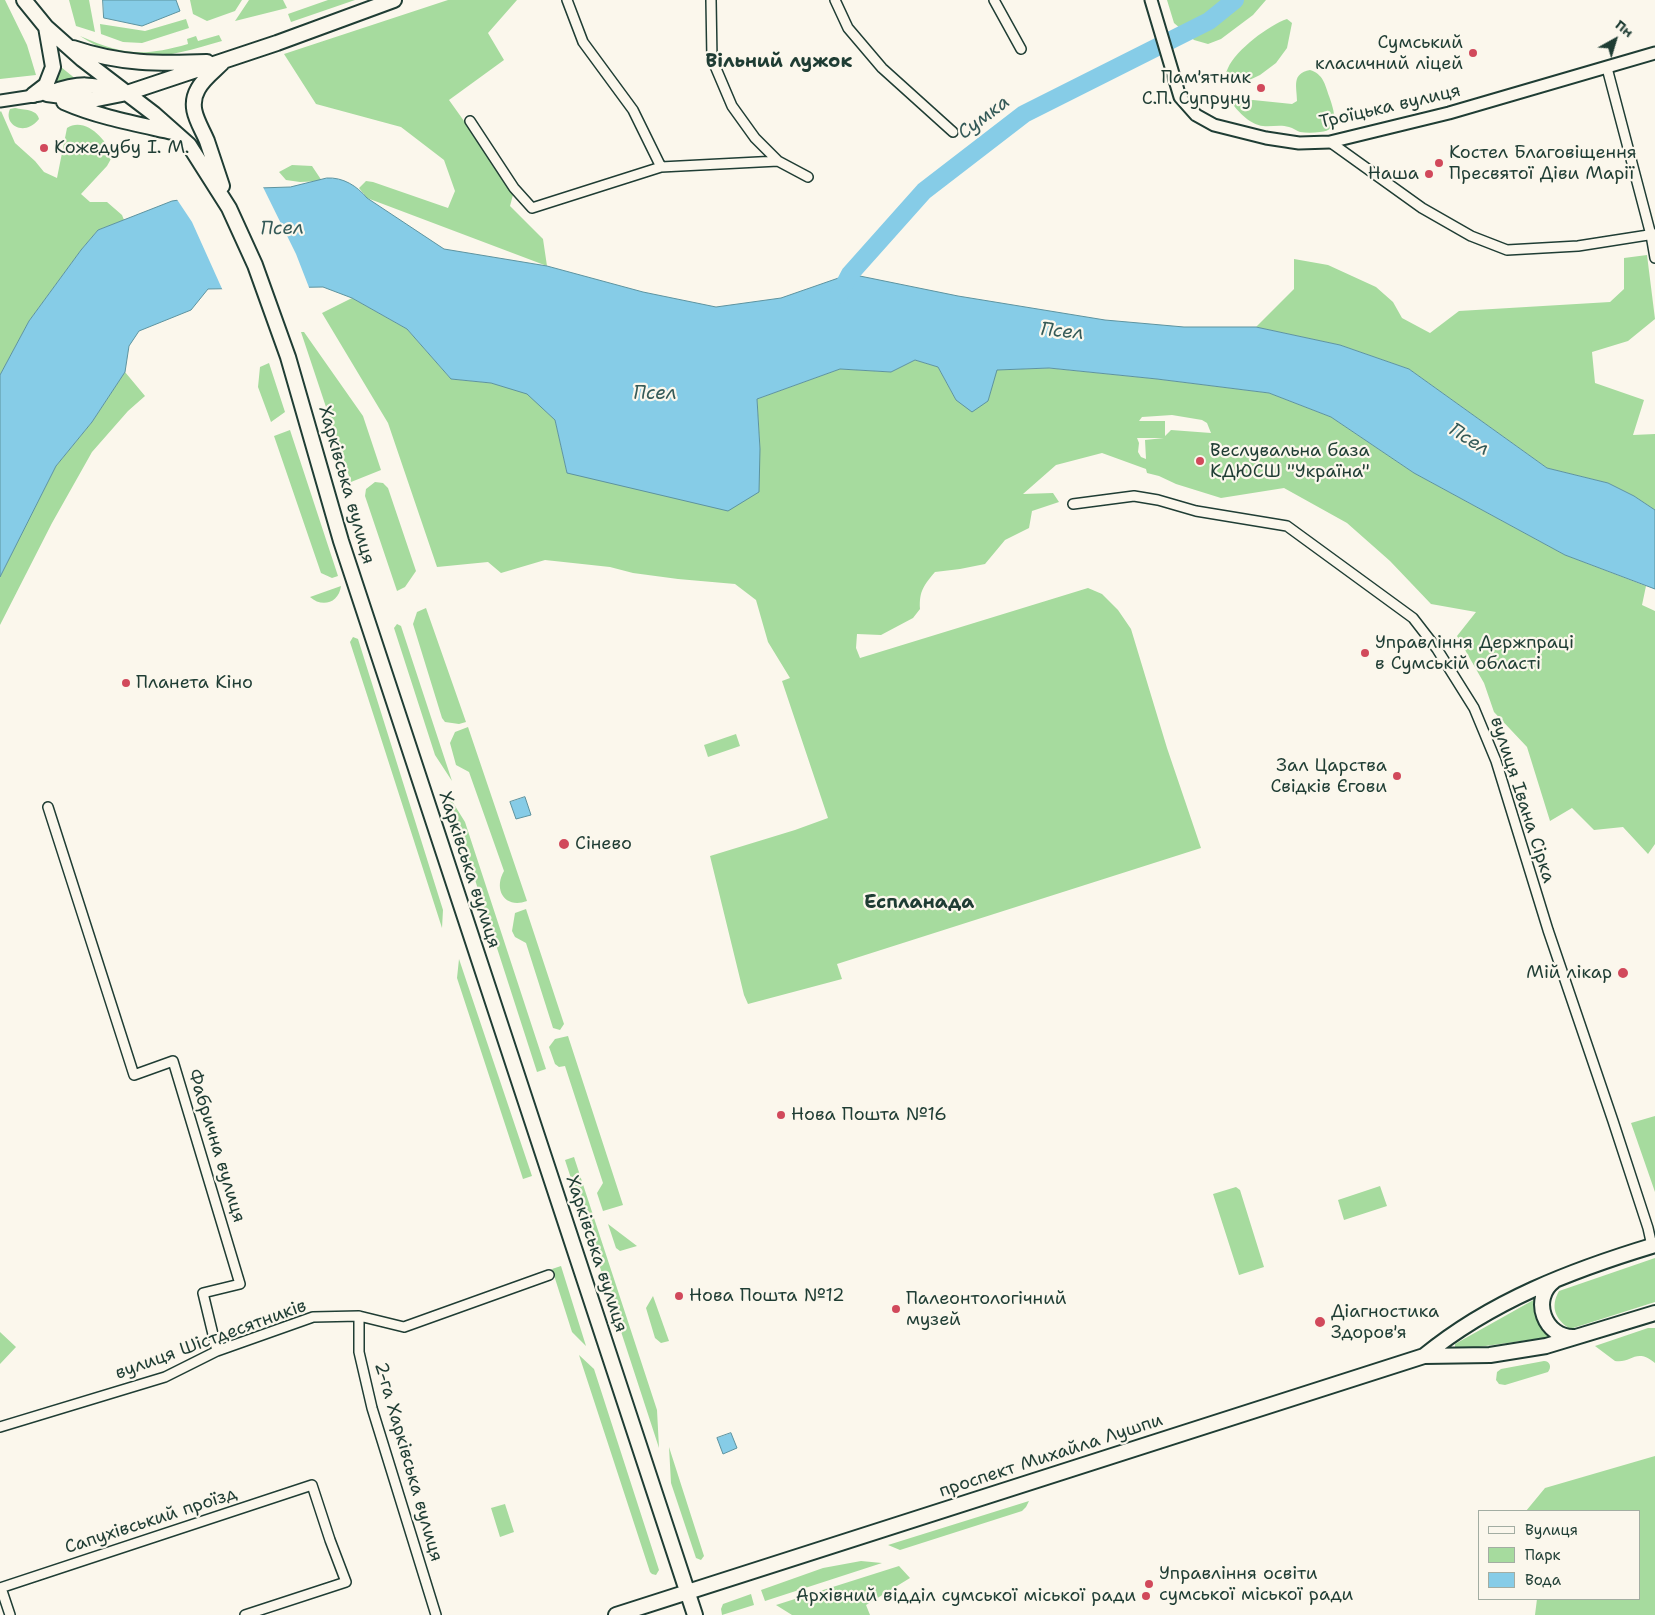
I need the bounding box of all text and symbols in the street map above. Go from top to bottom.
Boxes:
north arrow [1590,15,1640,65]
text: Пн [1612,16,1637,41]
place label: Сумський класичний ліцей [1315,32,1463,74]
marker: Сумський класичний ліцей [1467,47,1479,59]
district label: Вільний лужок [706,51,852,73]
place label: Пам'ятник С.П. Супруну [1142,67,1251,110]
street label: Троїцька вулиця [1317,80,1463,134]
marker: Пам'ятник С.П. Супруну [1255,82,1267,94]
water label: Сумка [954,91,1014,145]
place label: Кожедубу І. М. [54,137,189,159]
marker: Кожедубу І. М. [38,142,50,154]
place label: Костел Благовіщення Пресвятої Діви Марії [1449,142,1637,184]
marker: Костел Благовіщення Пресвятої Діви Марії [1433,157,1445,169]
place label: Наша [1368,163,1419,185]
marker: Наша [1423,168,1435,180]
water label: Псел [260,217,304,241]
water label: Псел [1039,318,1085,346]
water label: Псел [633,383,677,405]
street label: Харківська вулиця [313,403,379,567]
water label: Псел [1445,419,1493,461]
place label: Веслувальна база КДЮСШ "Україна" [1210,440,1370,482]
marker: Веслувальна база КДЮСШ "Україна" [1194,455,1206,467]
place label: Управління Держпраці в Сумській області [1375,632,1574,674]
marker: Управління Держпраці в Сумській області [1359,647,1371,659]
place label: Планета Кіно [136,672,253,694]
marker: Планета Кіно [120,677,132,689]
street label: вулиця Івана Сірка [1485,714,1559,886]
place label: Зал Царства Свідків Єгови [1271,755,1387,798]
marker: Зал Царства Свідків Єгови [1391,770,1403,782]
street label: Харківська вулиця [433,789,505,951]
place label: Сінево [575,833,632,855]
marker: Сінево [557,837,571,851]
district label: Еспланада [864,892,974,914]
place label: Мій лікар [1526,962,1612,984]
marker: Мій лікар [1616,966,1630,980]
street label: Фабрична вулиця [182,1067,250,1225]
place label: Нова Пошта №16 [791,1104,947,1126]
marker: Нова Пошта №16 [775,1109,787,1121]
street label: Харківська вулиця [560,1173,632,1335]
place label: Нова Пошта №12 [689,1285,845,1307]
place label: Палеонтологічний музей [906,1288,1067,1330]
marker: Нова Пошта №12 [673,1290,685,1302]
street label: вулиця Шістдесятників [112,1295,310,1385]
place label: Діагностика Здоров'я [1331,1301,1439,1344]
marker: Палеонтологічний музей [890,1303,902,1315]
marker: Діагностика Здоров'я [1313,1315,1327,1329]
street label: 2-га Харківська вулиця [369,1360,447,1564]
street label: проспект Михайла Лушпи [936,1410,1166,1502]
street label: Сапухівський проїзд [62,1483,240,1559]
legend [1478,1510,1640,1600]
text: Вулиця [1525,1520,1578,1540]
text: Парк [1525,1545,1561,1565]
place label: Управління освіти сумської міської ради [1159,1563,1353,1606]
text: Вода [1525,1570,1561,1590]
marker: Управління освіти сумської міської ради [1143,1578,1155,1590]
place label: Архівний відділ сумської міської ради [796,1585,1136,1607]
marker: Архівний відділ сумської міської ради [1140,1590,1152,1602]

